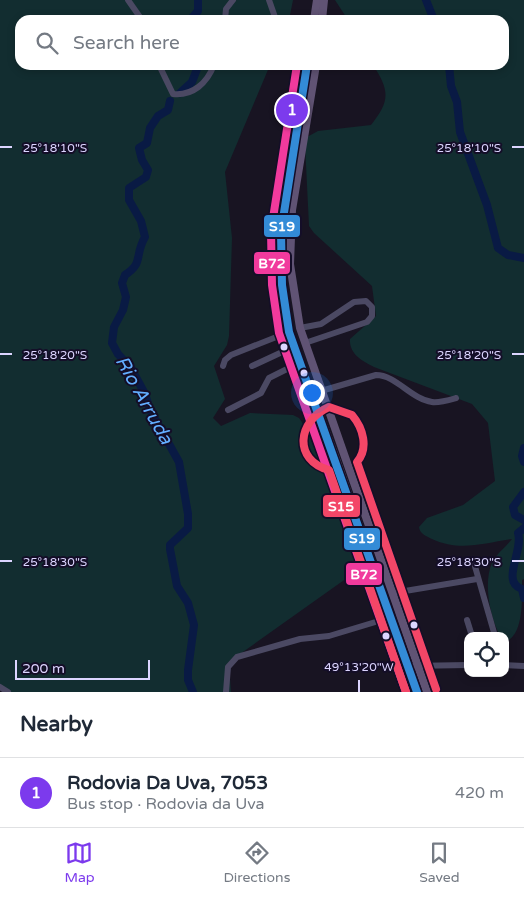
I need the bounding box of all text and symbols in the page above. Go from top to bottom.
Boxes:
search box [15,15,509,70]
icon: search [33,29,61,57]
text: Search here [73,32,180,54]
pin: 1 [276,91,308,129]
text: 25°18'10"S [23,141,87,155]
text: 25°18'10"S [437,141,501,155]
line badge: S19 [263,214,301,238]
text: S19 [269,218,295,235]
line badge: B72 [253,251,291,275]
text: B72 [258,255,286,272]
unlabelled marker [279,342,289,352]
text: 25°18'20"S [23,348,87,362]
text: 25°18'20"S [437,348,501,362]
water label: Rio Arruda [111,352,178,449]
unlabelled marker [299,368,309,378]
your location [299,380,325,406]
line badge: S15 [322,494,361,518]
text: S15 [328,498,354,515]
line badge: S19 [343,527,381,551]
text: S19 [349,530,375,547]
text: 25°18'30"S [23,555,87,569]
text: 25°18'30"S [437,555,501,569]
line badge: B72 [345,562,383,586]
text: B72 [350,566,378,583]
unlabelled marker [409,620,419,630]
unlabelled marker [381,631,391,641]
map controls [464,632,509,677]
button: locate [464,632,509,677]
scale bar [15,657,150,680]
text: 200 m [22,660,65,677]
text: 49°13'20"W [324,660,394,674]
text: Nearby [20,712,93,737]
text: Rodovia Da Uva, 7053 [67,772,268,794]
text: 1 [31,783,41,803]
text: 420 m [455,783,504,803]
text: Bus stop · Rodovia da Uva [67,794,265,814]
tab: Map [64,839,95,886]
tab: Directions [223,839,290,886]
tab: Saved [419,839,460,886]

